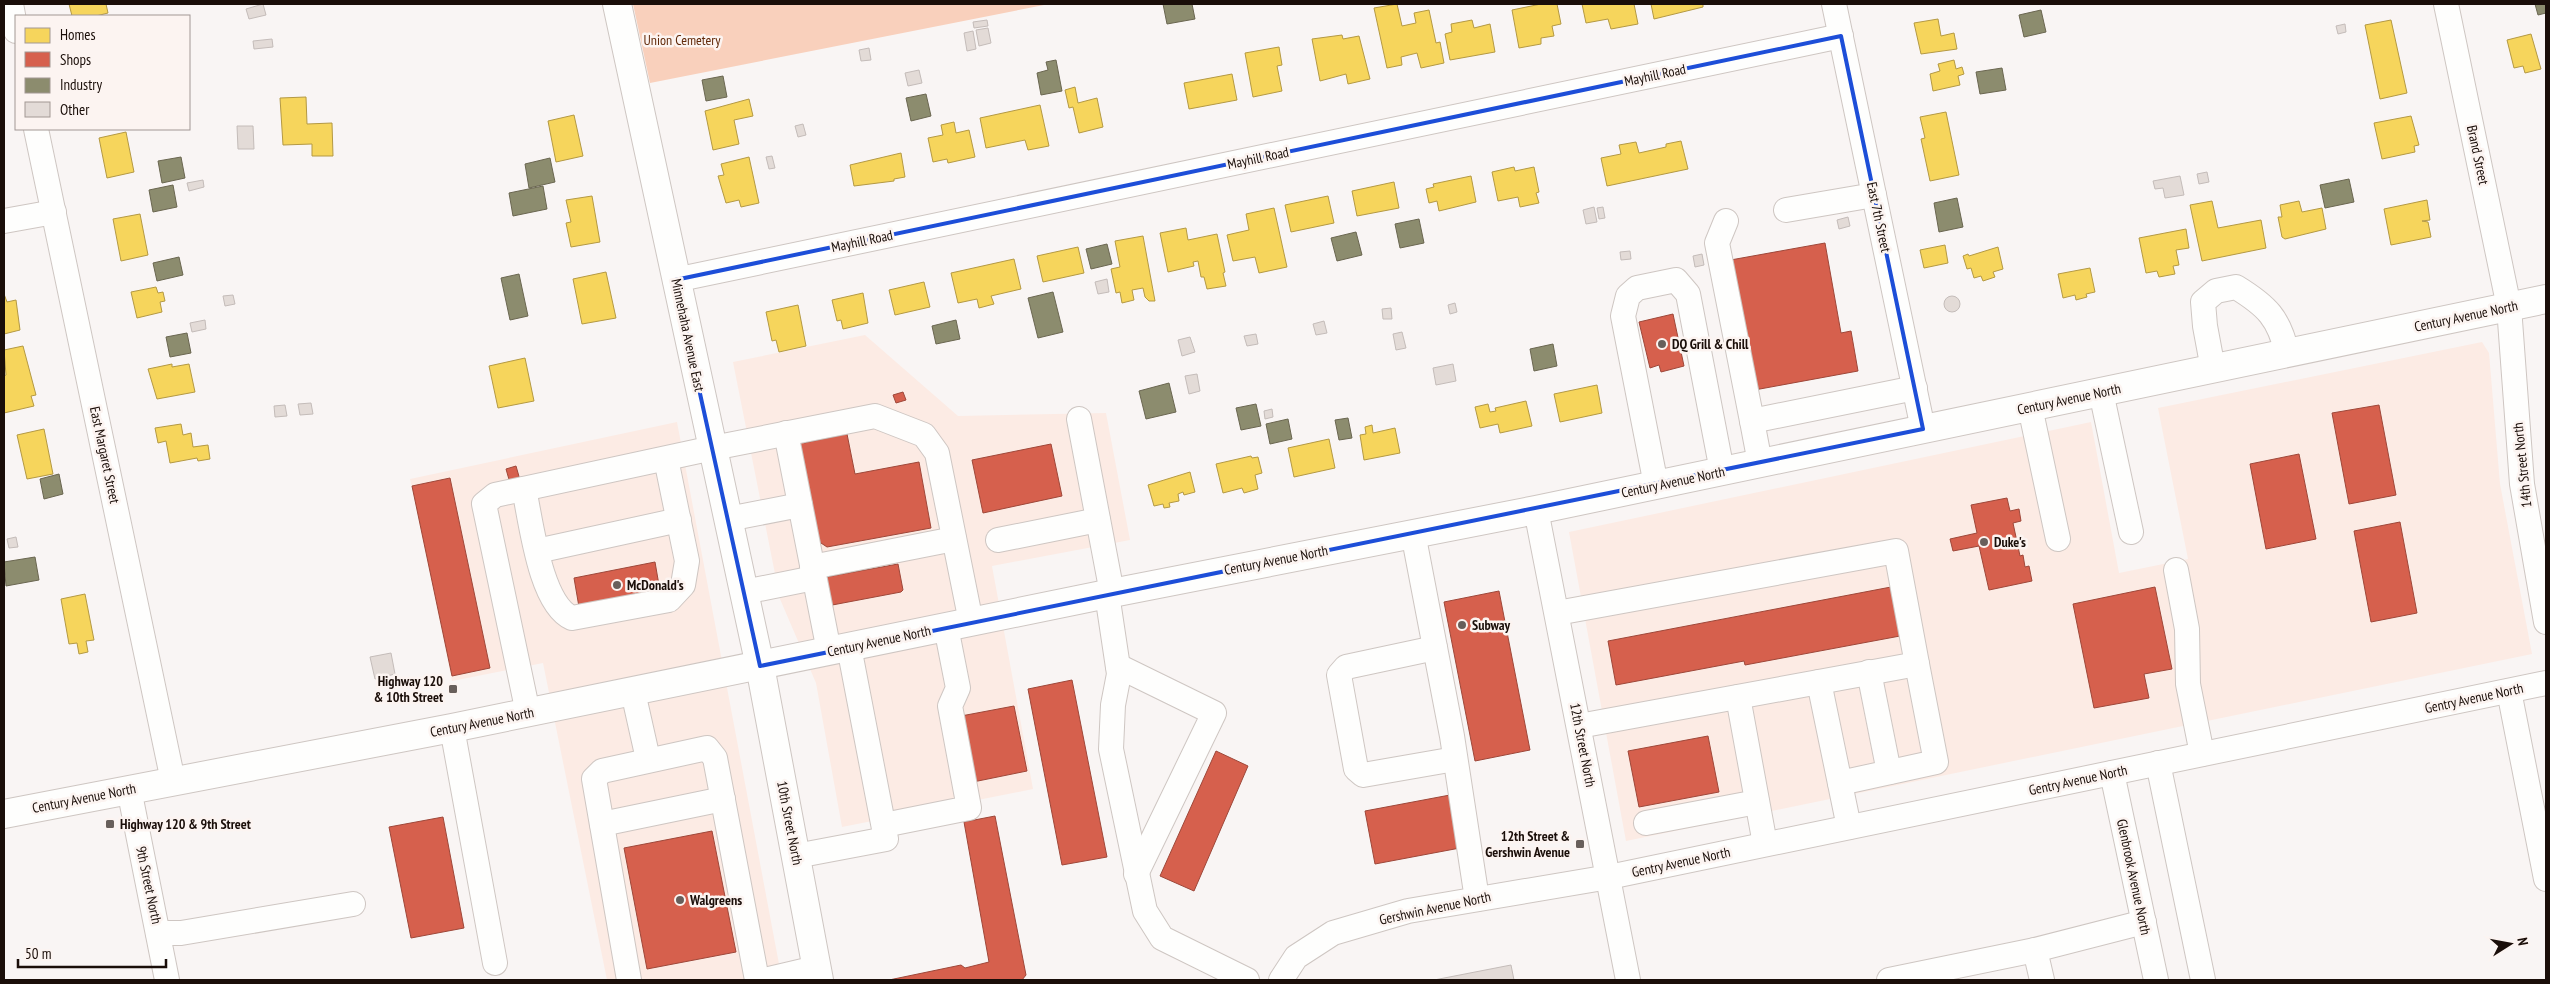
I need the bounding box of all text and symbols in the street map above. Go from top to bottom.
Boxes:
legend [15,15,190,130]
text: Homes [60,25,96,44]
park label: Union Cemetery [644,31,721,49]
text: Shops [60,50,91,69]
street label: Mayhill Road [1623,60,1687,90]
text: Industry [60,75,102,94]
text: Other [60,100,90,119]
street label: Brand Street [2463,124,2493,186]
street label: Mayhill Road [1226,143,1290,173]
street label: East 7th Street [1863,180,1895,254]
street label: Mayhill Road [830,226,894,256]
street label: Minnehaha Avenue East [667,277,709,393]
street label: Century Avenue North [2413,296,2519,336]
place label: DQ Grill & Chill [1672,335,1749,353]
marker: DQ Grill & Chill [1656,338,1668,350]
street label: Century Avenue North [2016,379,2122,419]
street label: East Margaret Street [86,405,124,505]
street label: 14th Street North [2509,422,2535,508]
street label: Century Avenue North [1620,462,1726,502]
place label: Duke's [1994,533,2026,551]
marker: Duke's [1978,536,1990,548]
street label: Century Avenue North [1223,541,1329,579]
place label: McDonald's [627,576,684,594]
marker: McDonald's [611,579,623,591]
place label: Subway [1472,616,1511,634]
marker: Subway [1456,619,1468,631]
street label: Century Avenue North [826,621,932,661]
place label: Highway 120 & 10th Street [374,672,443,706]
street label: Gentry Avenue North [2423,679,2525,717]
marker: Highway 120 & 10th Street [447,683,459,695]
street label: 12th Street North [1566,701,1600,789]
street label: Century Avenue North [429,703,535,741]
street label: Gentry Avenue North [2027,761,2129,799]
street label: Century Avenue North [31,779,137,817]
street label: 10th Street North [773,779,807,867]
place label: Highway 120 & 9th Street [120,815,251,833]
street label: Glenbrook Avenue North [2113,817,2155,937]
marker: Highway 120 & 9th Street [104,818,116,830]
place label: 12th Street & Gershwin Avenue [1485,827,1570,861]
marker: 12th Street & Gershwin Avenue [1574,838,1586,850]
street label: Gentry Avenue North [1630,843,1732,881]
street label: 9th Street North [132,844,166,926]
street label: Gershwin Avenue North [1378,887,1492,929]
place label: Walgreens [689,891,742,909]
marker: Walgreens [674,894,686,906]
north arrow [2485,919,2535,969]
scale bar [18,936,165,968]
text: N [2513,936,2532,947]
text: 50 m [25,944,51,963]

